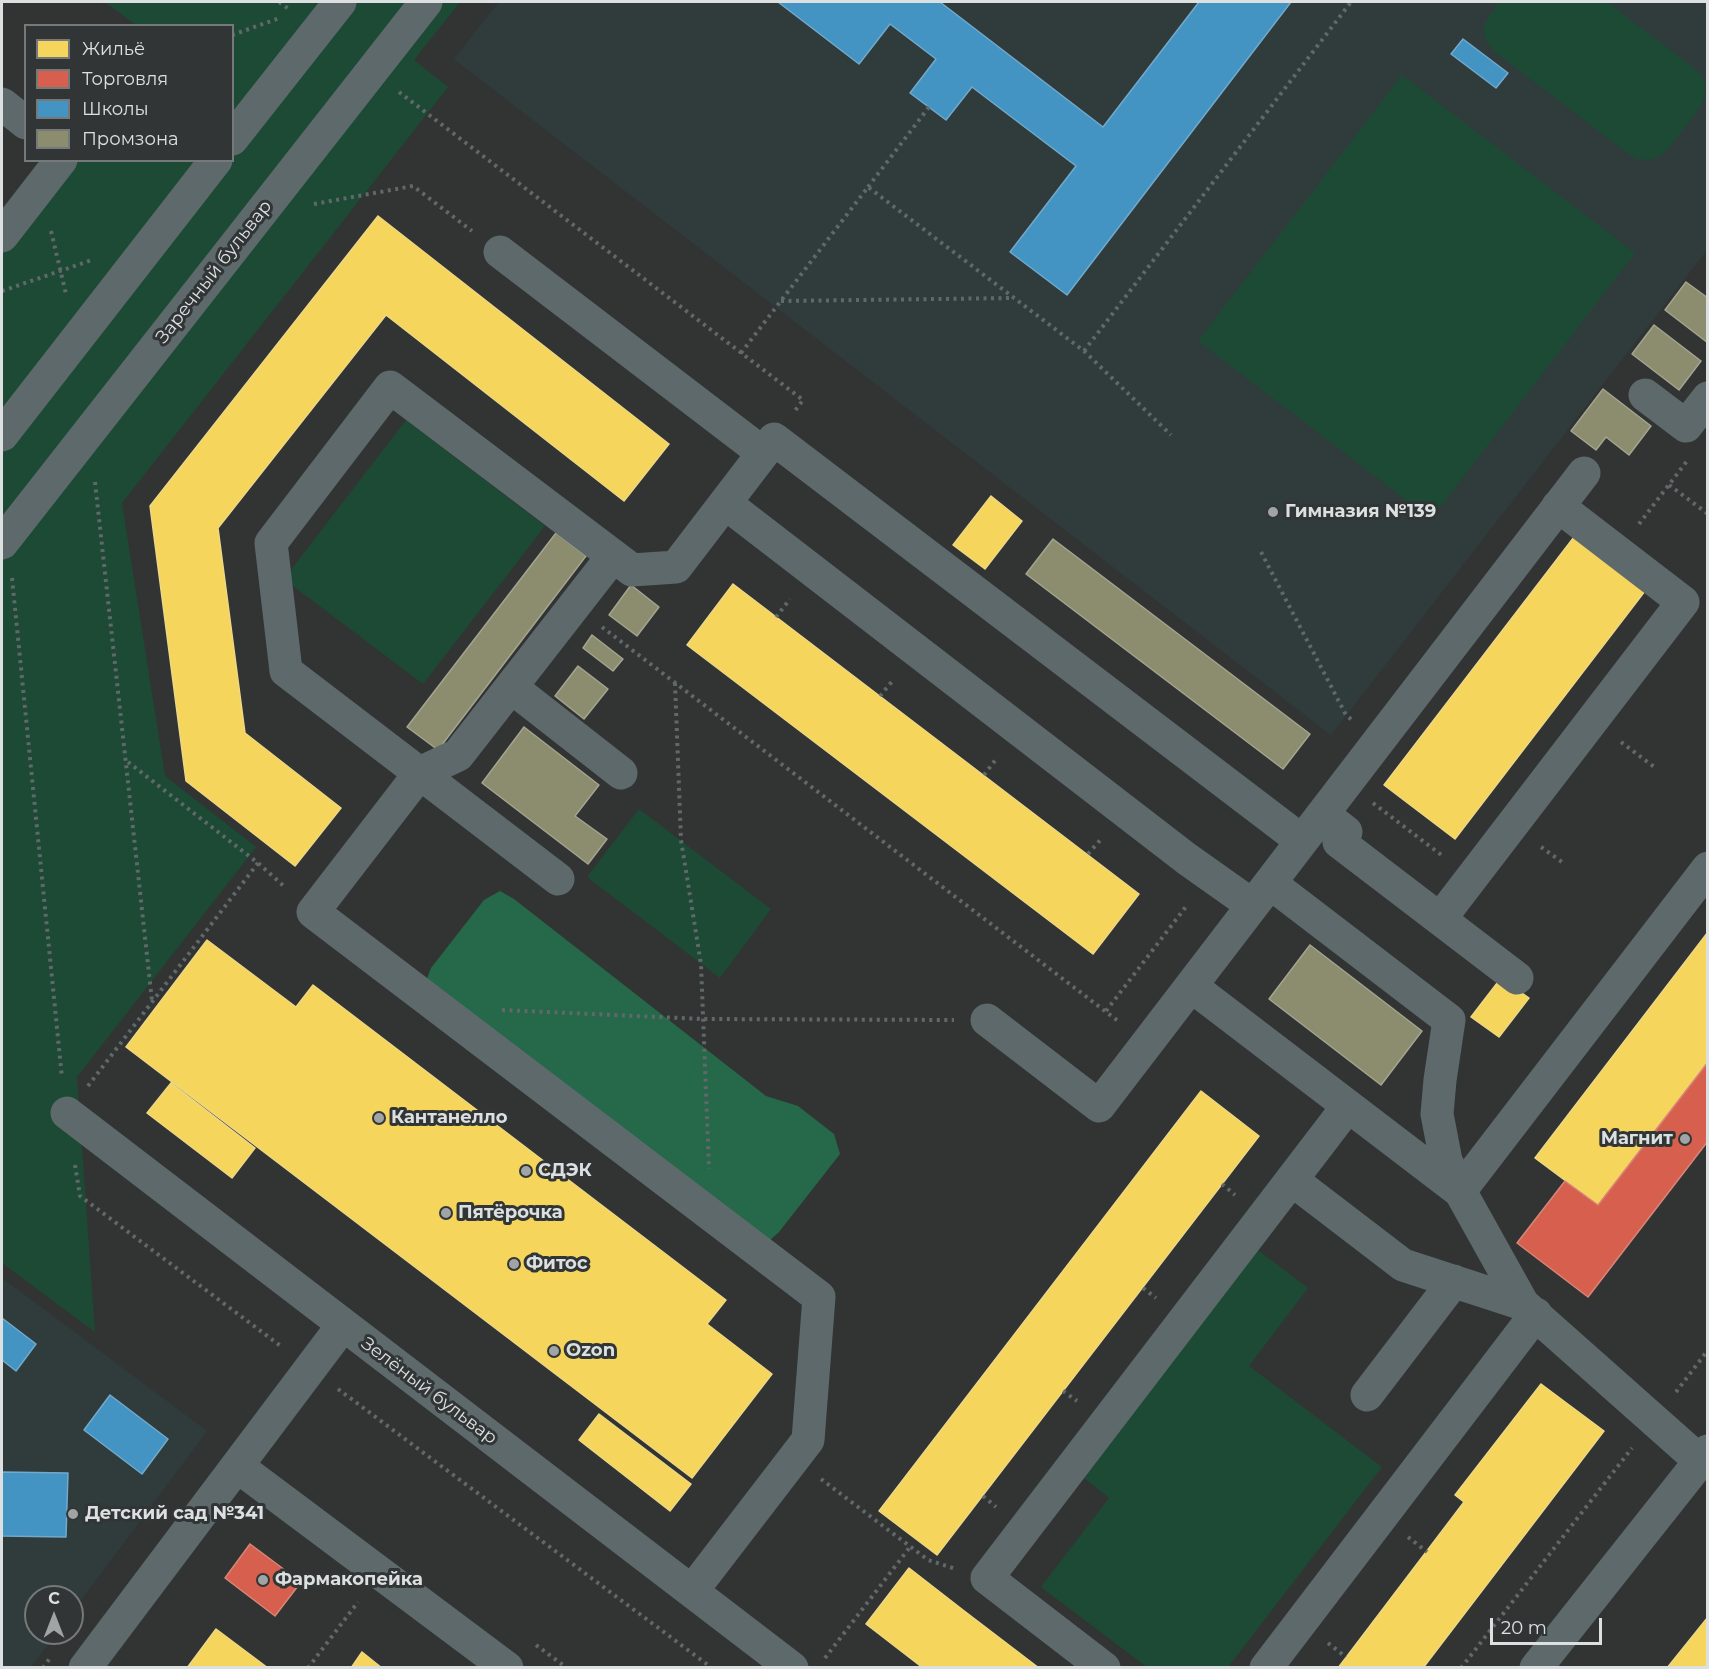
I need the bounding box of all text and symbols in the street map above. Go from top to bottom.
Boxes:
legend [24,24,234,162]
text: Жильё [82,38,145,60]
text: Торговля [82,68,168,90]
text: Школы [82,98,149,120]
text: Промзона [82,128,179,150]
street label: Заречный бульвар [151,196,277,348]
place label: Гимназия №139 [1285,501,1436,523]
marker: Гимназия №139 [1266,505,1280,519]
place label: Кантанелло [391,1107,507,1129]
marker: Кантанелло [372,1111,386,1125]
place label: Магнит [1601,1128,1673,1150]
marker: Магнит [1678,1132,1692,1146]
place label: СДЭК [538,1160,592,1182]
marker: СДЭК [519,1164,533,1178]
place label: Пятёрочка [458,1202,563,1224]
marker: Пятёрочка [439,1206,453,1220]
place label: Фитос [526,1253,588,1275]
marker: Фитос [507,1257,521,1271]
street label: Зелёный бульвар [357,1333,501,1449]
place label: Ozon [566,1340,615,1362]
marker: Ozon [547,1344,561,1358]
place label: Детский сад №341 [85,1503,264,1525]
marker: Детский сад №341 [66,1507,80,1521]
place label: Фармакопейка [275,1569,423,1591]
marker: Фармакопейка [256,1573,270,1587]
north arrow [24,1585,84,1645]
text: С [48,1589,60,1608]
scale bar [1493,1606,1606,1644]
text: 20 m [1501,1617,1547,1639]

